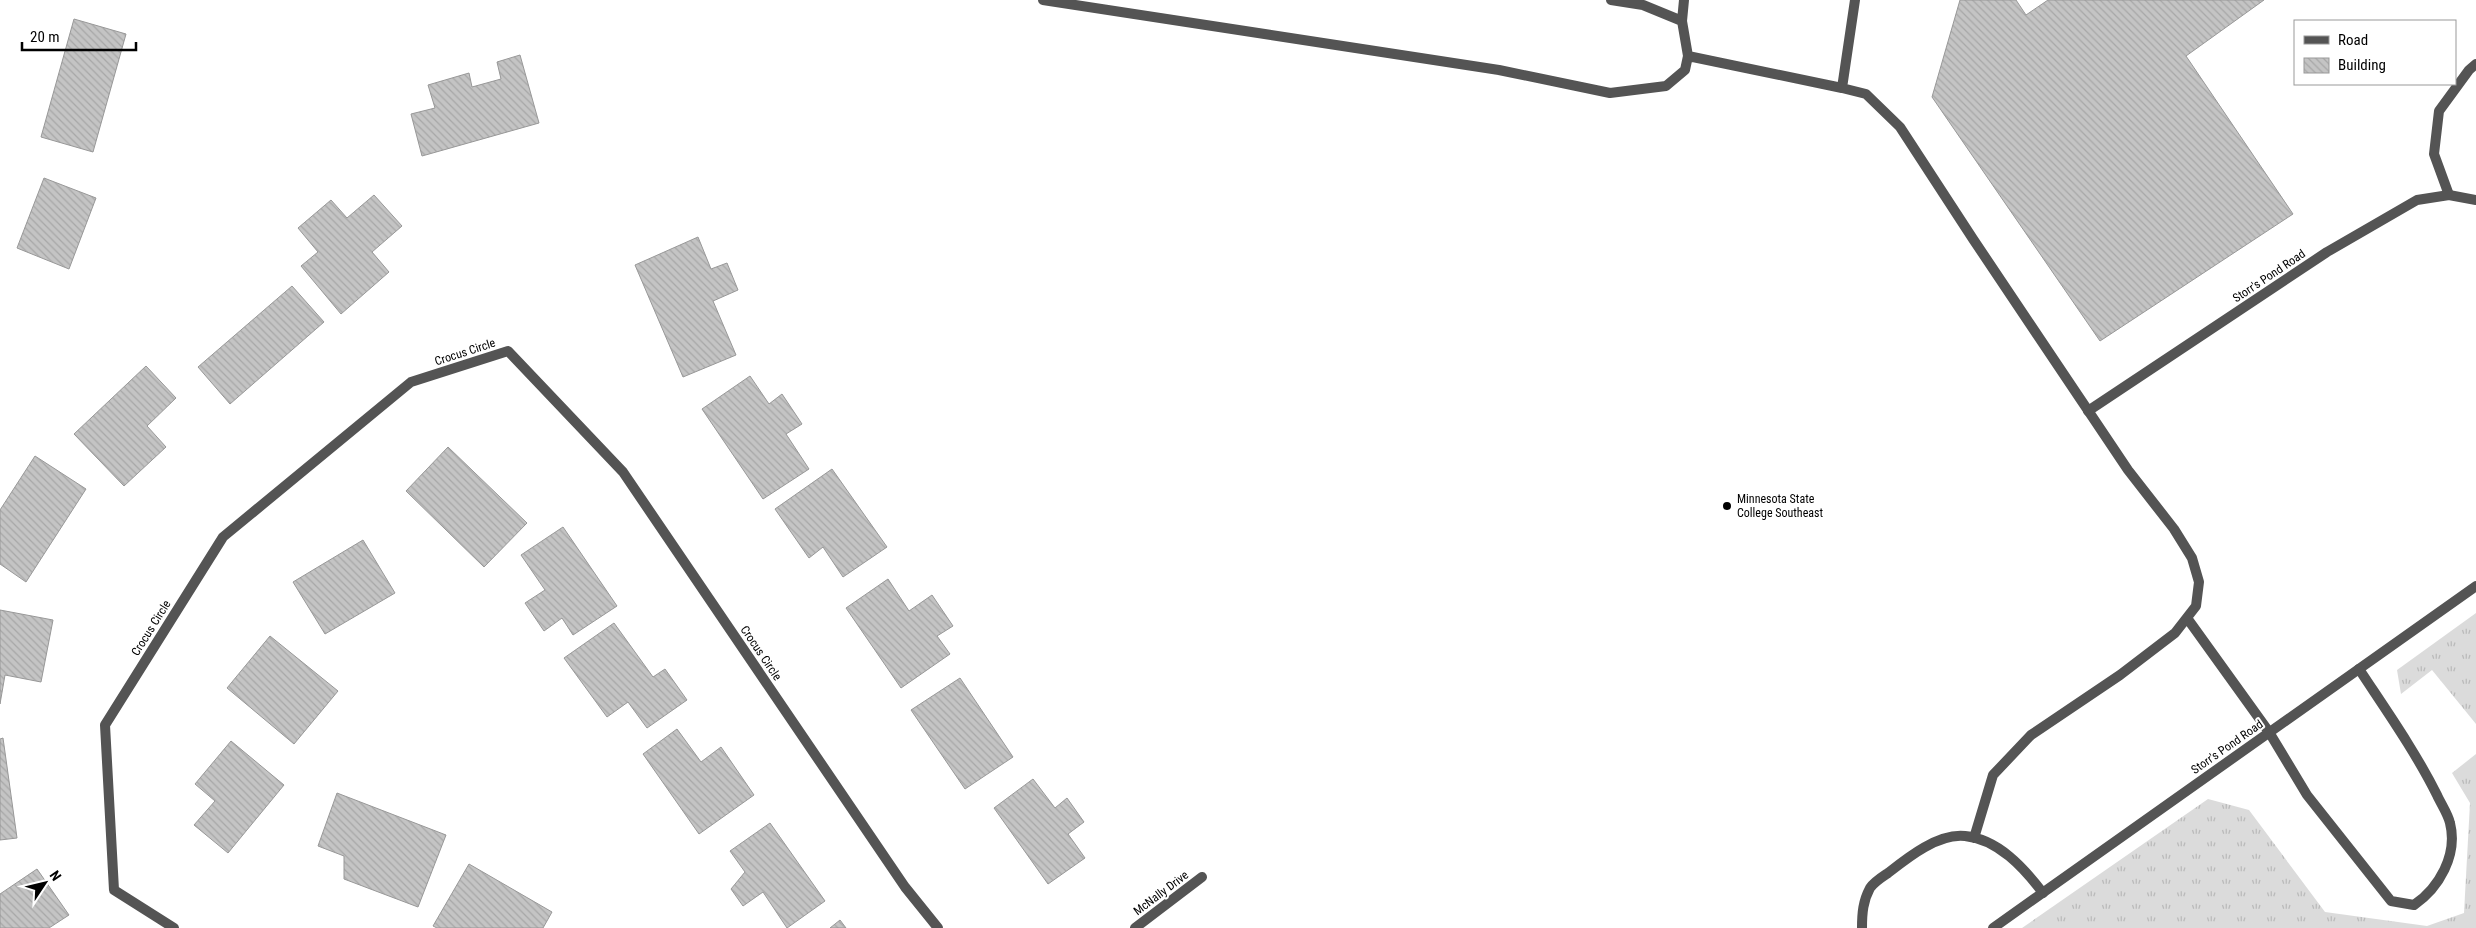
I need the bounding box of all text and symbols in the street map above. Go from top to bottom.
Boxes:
scale bar [22,20,136,52]
legend [2294,20,2456,85]
text: 20 m [30,28,60,46]
text: Road [2338,31,2368,49]
text: Building [2338,56,2386,74]
street label: Storr's Pond Road [2230,247,2308,305]
street label: Crocus Circle [433,336,497,368]
place label: Minnesota State College Southeast [1737,492,1823,520]
marker: Minnesota State College Southeast [1721,500,1733,512]
street label: Crocus Circle [128,597,174,658]
street label: Crocus Circle [738,623,785,683]
street label: Storr's Pond Road [2189,717,2266,777]
north arrow [20,858,70,908]
text: N [47,867,65,884]
street label: McNally Drive [1131,868,1191,918]

